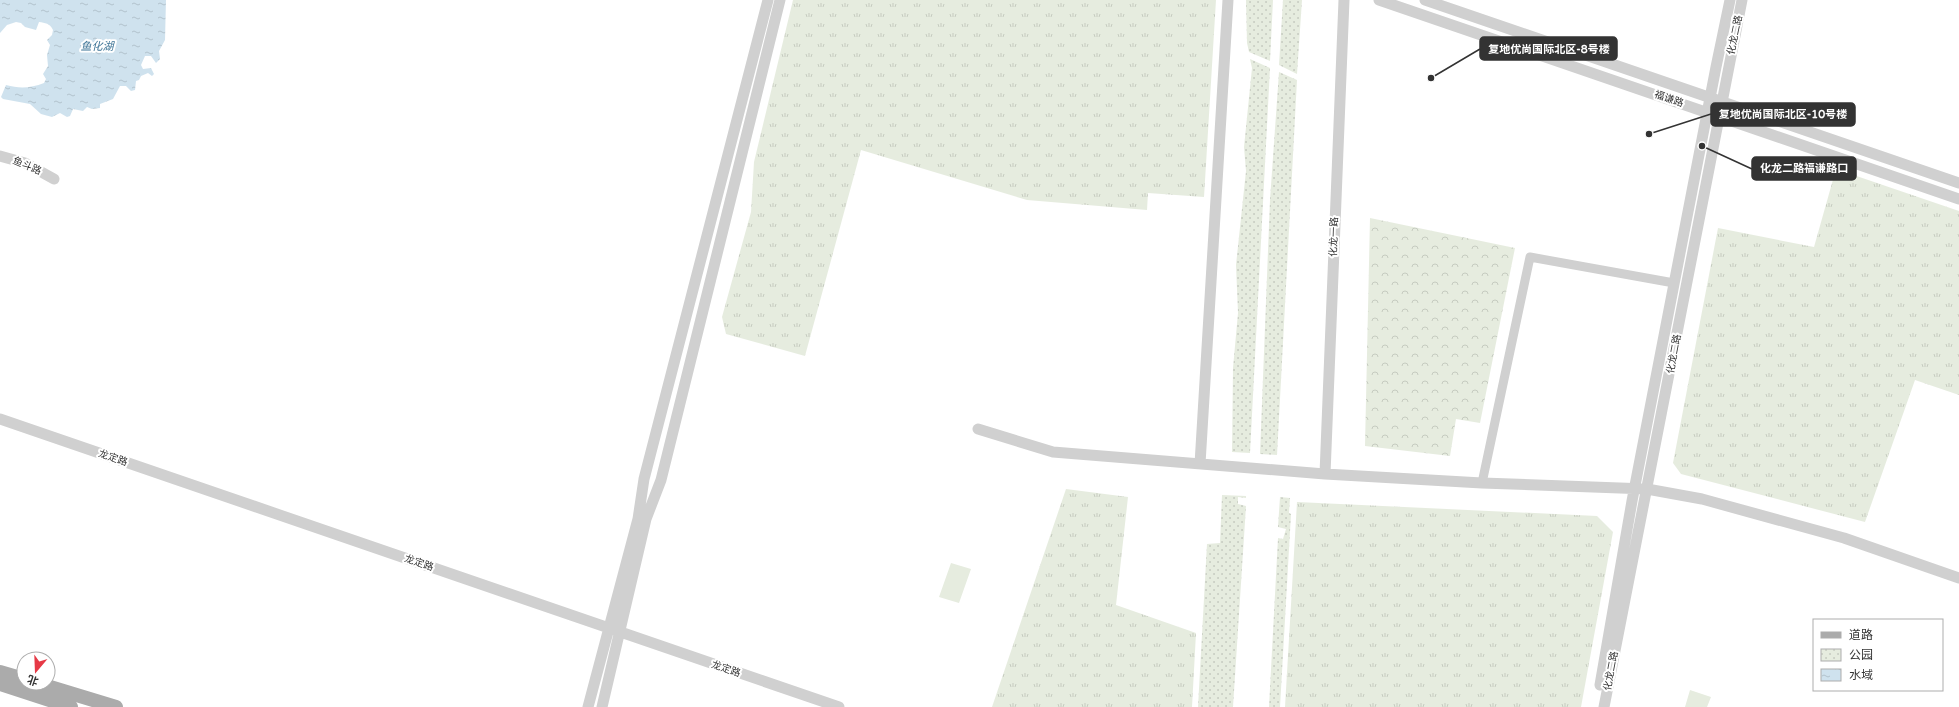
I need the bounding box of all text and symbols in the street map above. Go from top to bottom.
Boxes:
street label: 化龙二路 [1725,14,1745,56]
callout: 复地优尚国际北区-8号楼 [1480,37,1617,60]
water label: 鱼化湖 [81,40,115,53]
text: 复地优尚国际北区-8号楼 [1488,43,1610,56]
street label: 福谦路 [1653,88,1685,110]
callout: 复地优尚国际北区-10号楼 [1711,103,1855,126]
text: 复地优尚国际北区-10号楼 [1719,108,1847,121]
street label: 鱼斗路 [11,155,43,177]
callout: 化龙二路福谦路口 [1752,157,1856,180]
text: 化龙二路福谦路口 [1760,162,1848,175]
street label: 化龙一路 [1327,217,1341,257]
street label: 化龙二路 [1664,333,1684,375]
street label: 龙定路 [97,447,129,469]
street label: 龙定路 [403,552,435,574]
legend [1813,619,1943,691]
text: 道路 [1849,628,1873,642]
text: 公园 [1849,648,1873,662]
street label: 化龙二路 [1601,650,1621,692]
north arrow [16,651,56,691]
street label: 龙定路 [710,658,742,680]
text: 水域 [1849,668,1873,682]
text: 北 [26,672,40,688]

